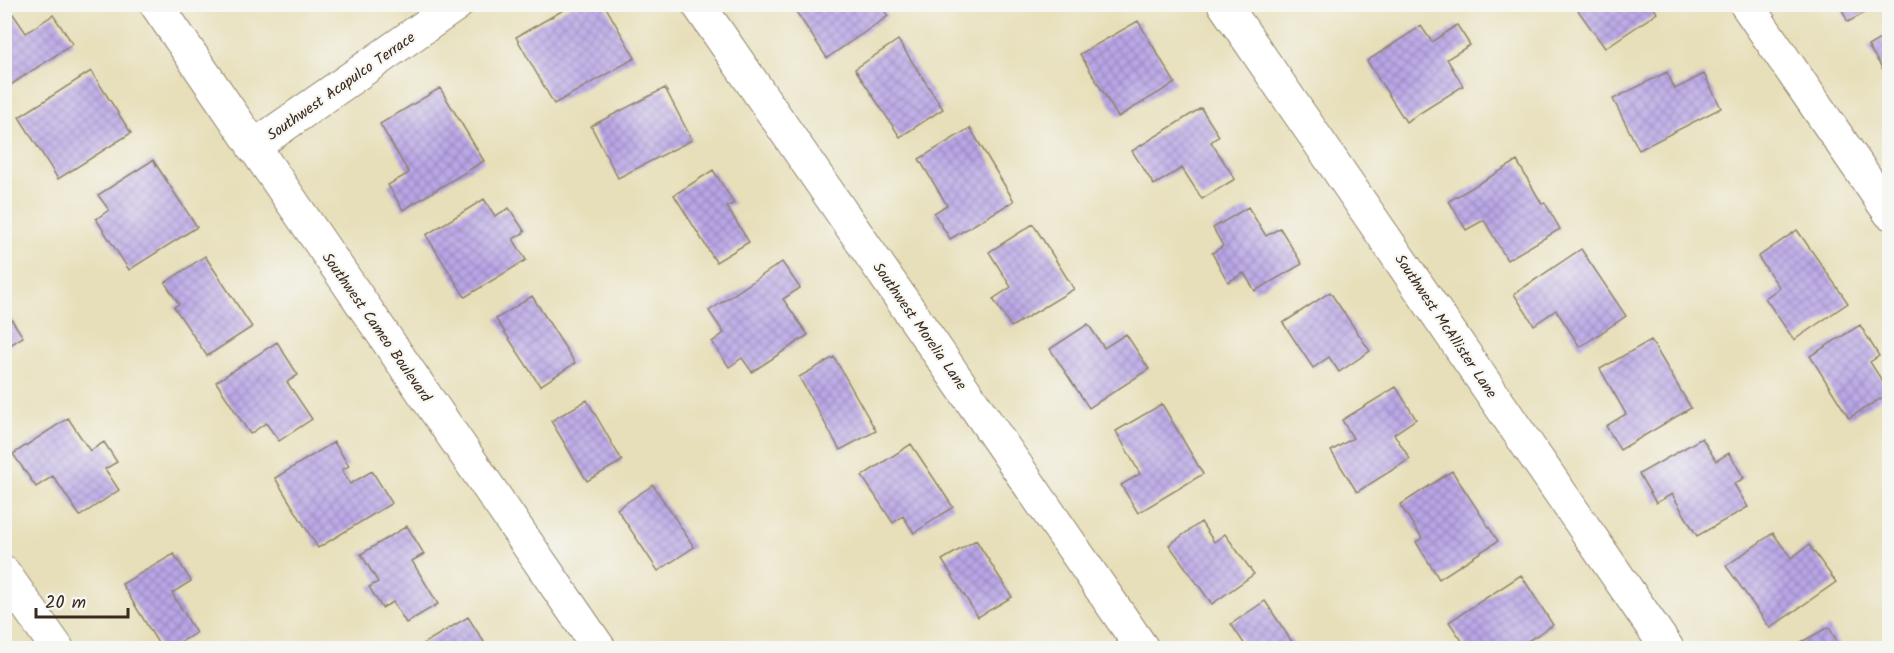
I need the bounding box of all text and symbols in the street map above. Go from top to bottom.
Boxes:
street label: Southwest Acapulco Terrace [262,26,421,147]
street label: Southwest Cameo Boulevard [315,248,437,408]
street label: Southwest McAllister Lane [1388,250,1503,404]
street label: Southwest Morelia Lane [866,258,973,396]
scale bar [36,581,128,619]
text: 20 m [45,589,86,618]

